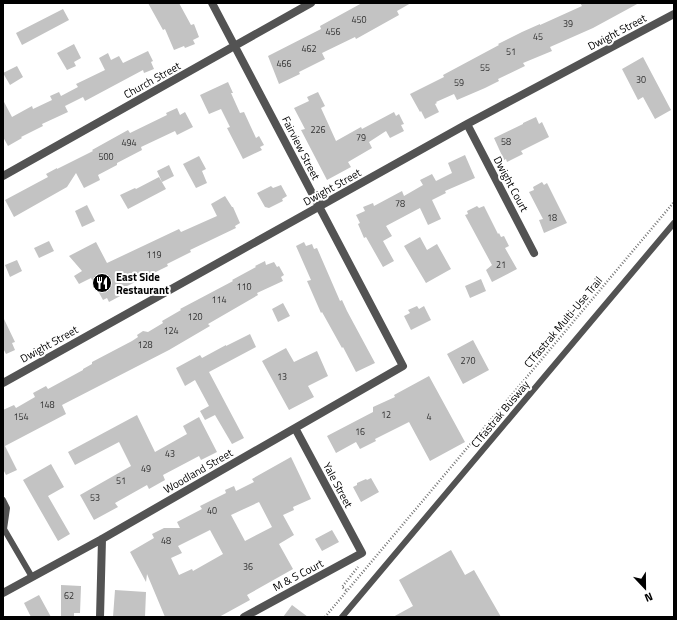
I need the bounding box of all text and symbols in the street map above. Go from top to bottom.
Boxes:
street label: Dwight Street [585,10,649,54]
house number: 450 [351,13,367,26]
house number: 39 [563,17,573,30]
house number: 456 [325,25,341,38]
house number: 45 [533,30,543,43]
house number: 462 [301,42,317,55]
house number: 51 [506,45,516,58]
house number: 466 [276,57,292,70]
street label: Church Street [121,58,184,102]
house number: 55 [480,61,490,74]
house number: 30 [636,73,646,86]
house number: 59 [454,76,464,89]
street label: Fairview Street [278,113,324,183]
house number: 226 [310,123,326,136]
house number: 79 [356,131,366,144]
house number: 58 [501,135,511,148]
house number: 494 [121,136,137,149]
house number: 500 [98,150,114,163]
street label: Dwight Court [490,153,532,215]
street label: Dwight Street [300,164,364,210]
house number: 78 [395,197,405,210]
house number: 18 [547,211,557,224]
house number: 119 [146,248,162,261]
house number: 21 [496,258,506,271]
place label: East Side Restaurant [116,269,169,298]
restaurant icon: East Side Restaurant [91,272,113,294]
street label: CTfastrak Multi-Use Trail [520,273,606,371]
house number: 110 [236,280,252,293]
house number: 114 [211,293,227,306]
house number: 120 [187,310,203,323]
street label: Dwight Street [17,321,81,367]
house number: 124 [163,324,179,337]
house number: 128 [137,338,153,351]
house number: 270 [460,354,476,367]
house number: 13 [277,370,287,383]
street label: CTfastrak Busway [467,376,533,451]
house number: 148 [39,398,55,411]
house number: 12 [381,408,391,421]
house number: 154 [13,410,29,423]
house number: 4 [426,410,432,423]
house number: 16 [355,425,365,438]
street label: Woodland Street [160,445,236,497]
house number: 43 [165,447,175,460]
street label: Yale Street [319,459,357,511]
house number: 49 [141,462,151,475]
house number: 51 [116,474,126,487]
house number: 53 [90,491,100,504]
house number: 40 [207,504,217,517]
house number: 48 [161,534,171,547]
street label: M & S Court [270,555,326,595]
house number: 36 [243,560,253,573]
north arrow [625,568,665,608]
text: N [642,588,655,606]
house number: 62 [64,589,74,602]

